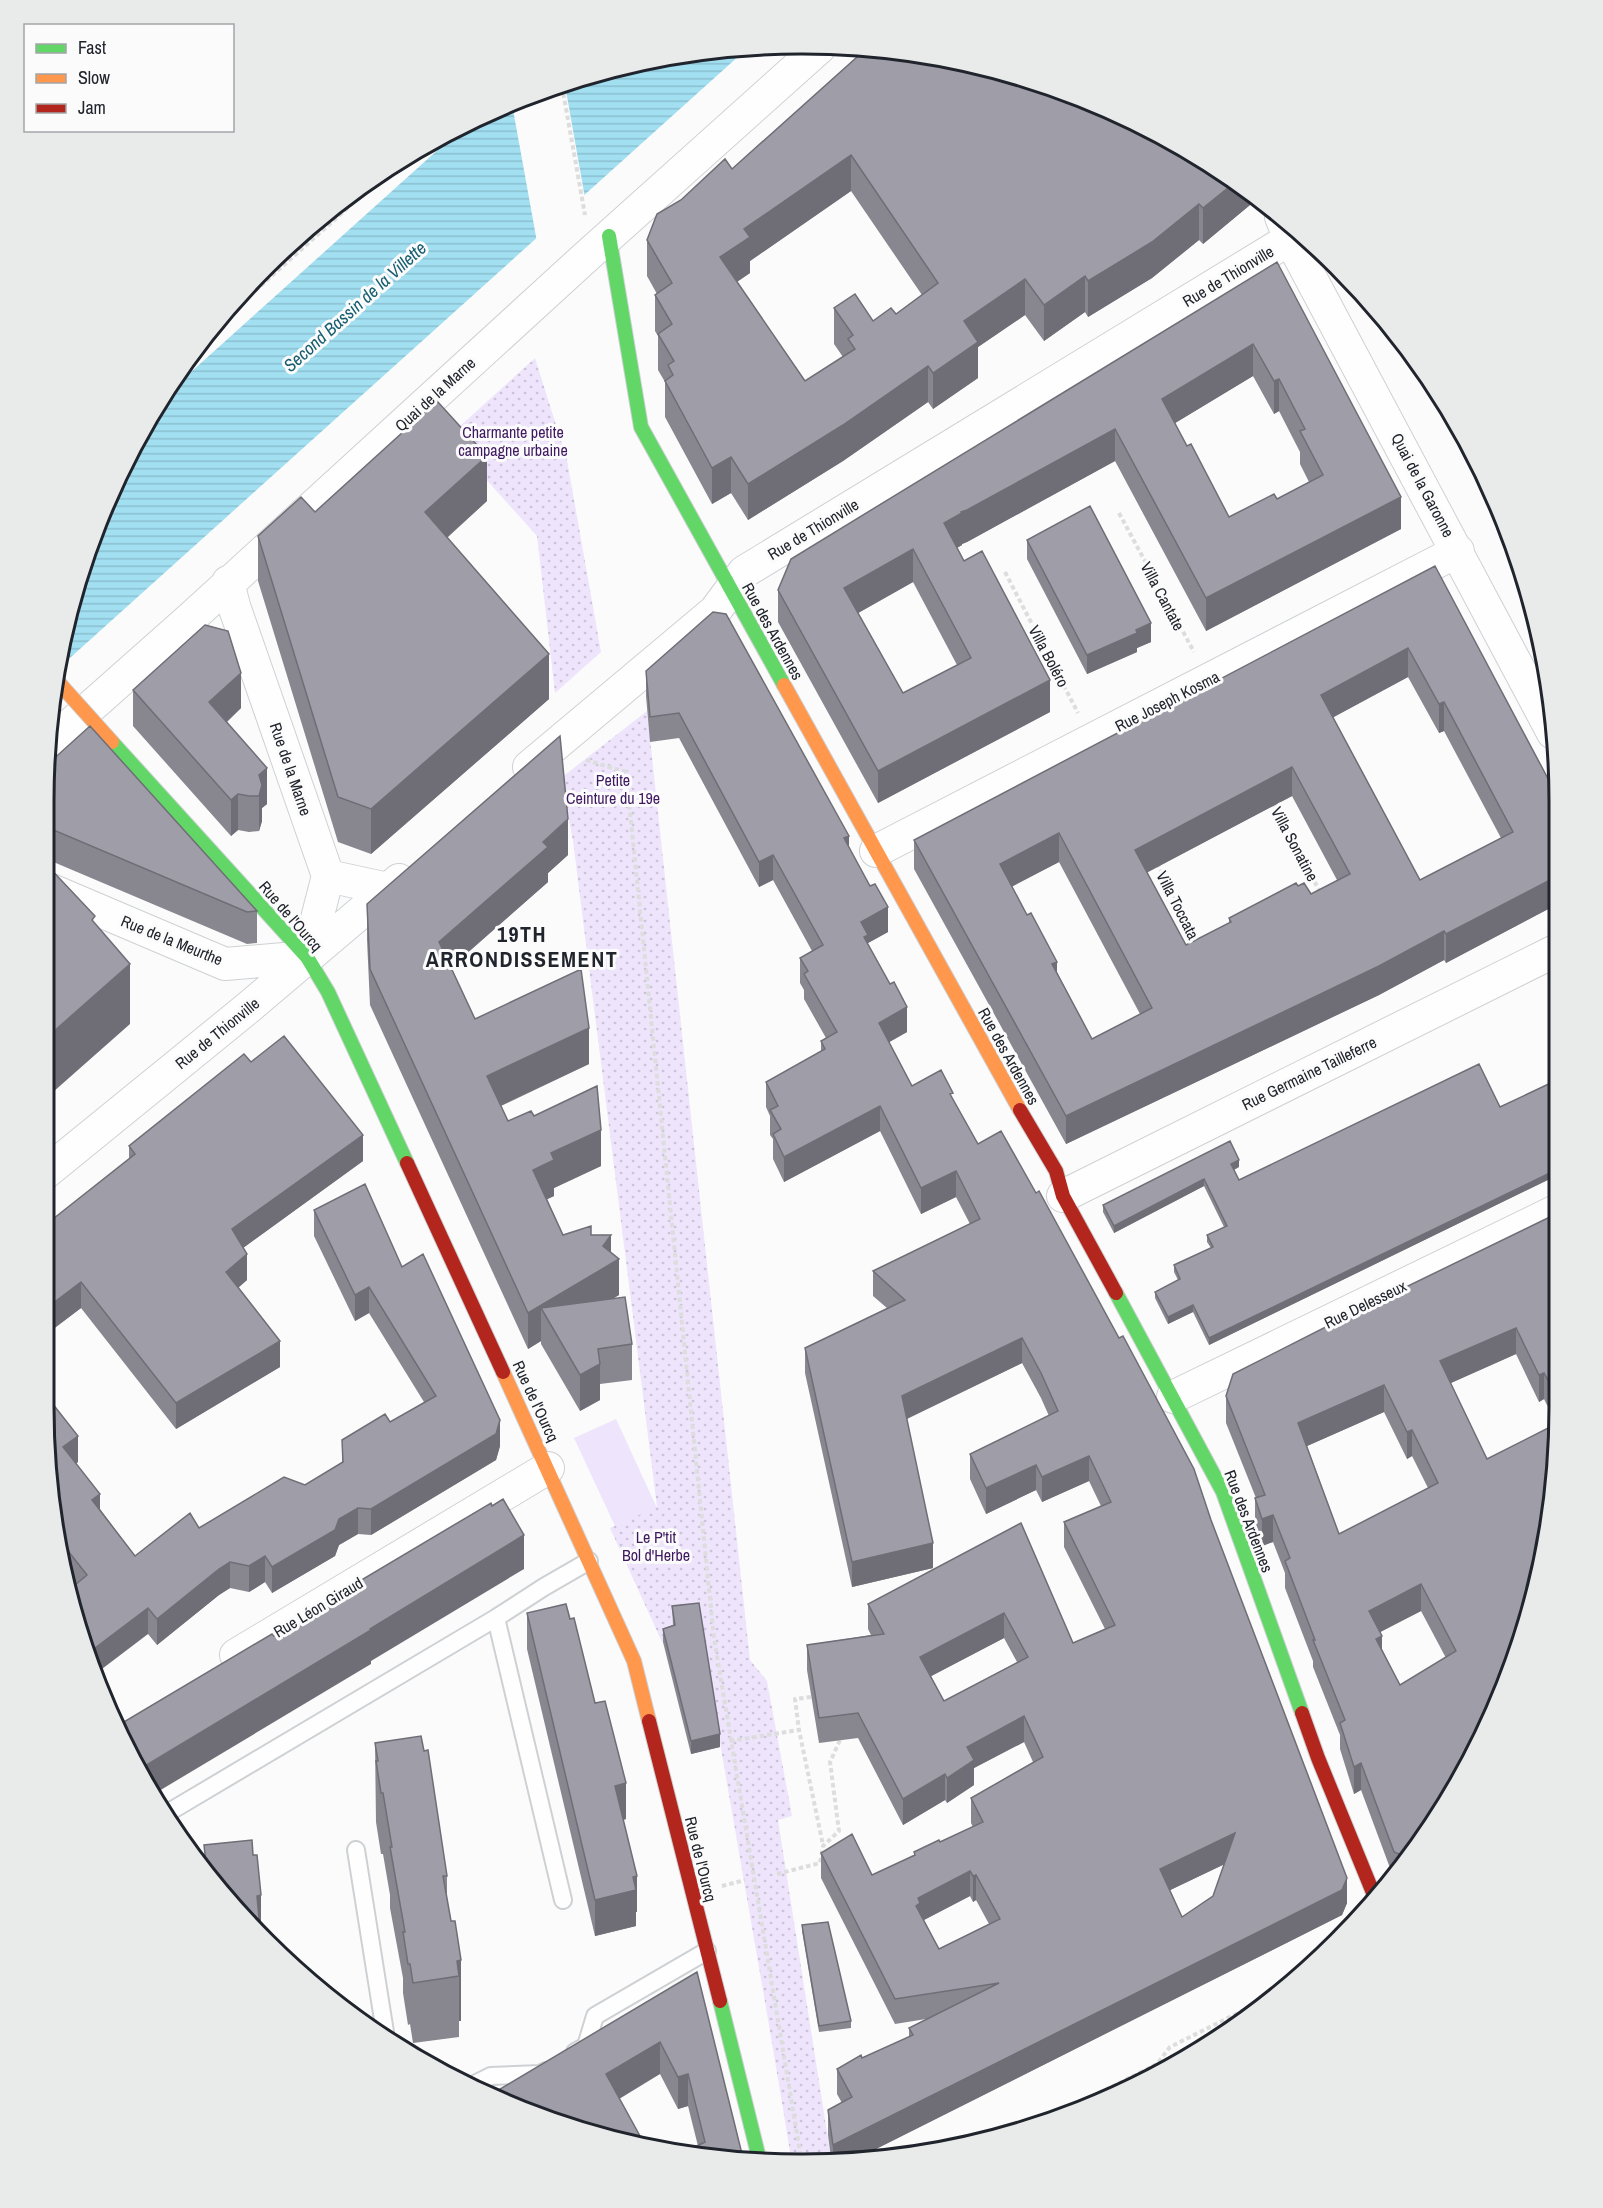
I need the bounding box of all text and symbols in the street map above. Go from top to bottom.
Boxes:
legend [24,24,234,132]
text: Fast [78,35,106,60]
text: Slow [78,65,110,90]
text: Jam [78,95,106,120]
water label: Second Bassin de la Villette [278,236,432,378]
street label: Rue de Thionville [1178,240,1278,312]
street label: Quai de la Marne [390,352,480,436]
park label: Charmante petite campagne urbaine [458,421,568,461]
street label: Quai de la Garonne [1386,429,1460,541]
street label: Rue de Thionville [763,493,863,565]
street label: Villa Cantate [1136,558,1190,634]
street label: Rue des Ardennes [737,578,809,684]
street label: Villa Boléro [1024,621,1074,691]
street label: Rue Joseph Kosma [1111,665,1224,737]
street label: Rue de la Marne [265,720,317,818]
park label: Petite Ceinture du 19e [566,769,660,809]
street label: Villa Sonatine [1266,803,1324,885]
street label: Villa Toccata [1151,867,1205,944]
street label: Rue de l'Ourcq [254,876,328,956]
street label: Rue de la Meurthe [118,910,226,970]
district label: 19TH ARRONDISSEMENT [426,919,618,974]
street label: Rue de Thionville [170,992,264,1074]
street label: Rue des Ardennes [973,1003,1045,1109]
street label: Rue Germaine Tailleferre [1238,1031,1380,1115]
street label: Rue Delesseux [1320,1274,1410,1333]
street label: Rue de l'Ourcq [508,1357,564,1445]
street label: Rue des Ardennes [1219,1467,1279,1575]
park label: Le P'tit Bol d'Herbe [622,1526,690,1566]
street label: Rue Léon Giraud [269,1572,367,1642]
street label: Rue de l'Ourcq [680,1814,722,1904]

